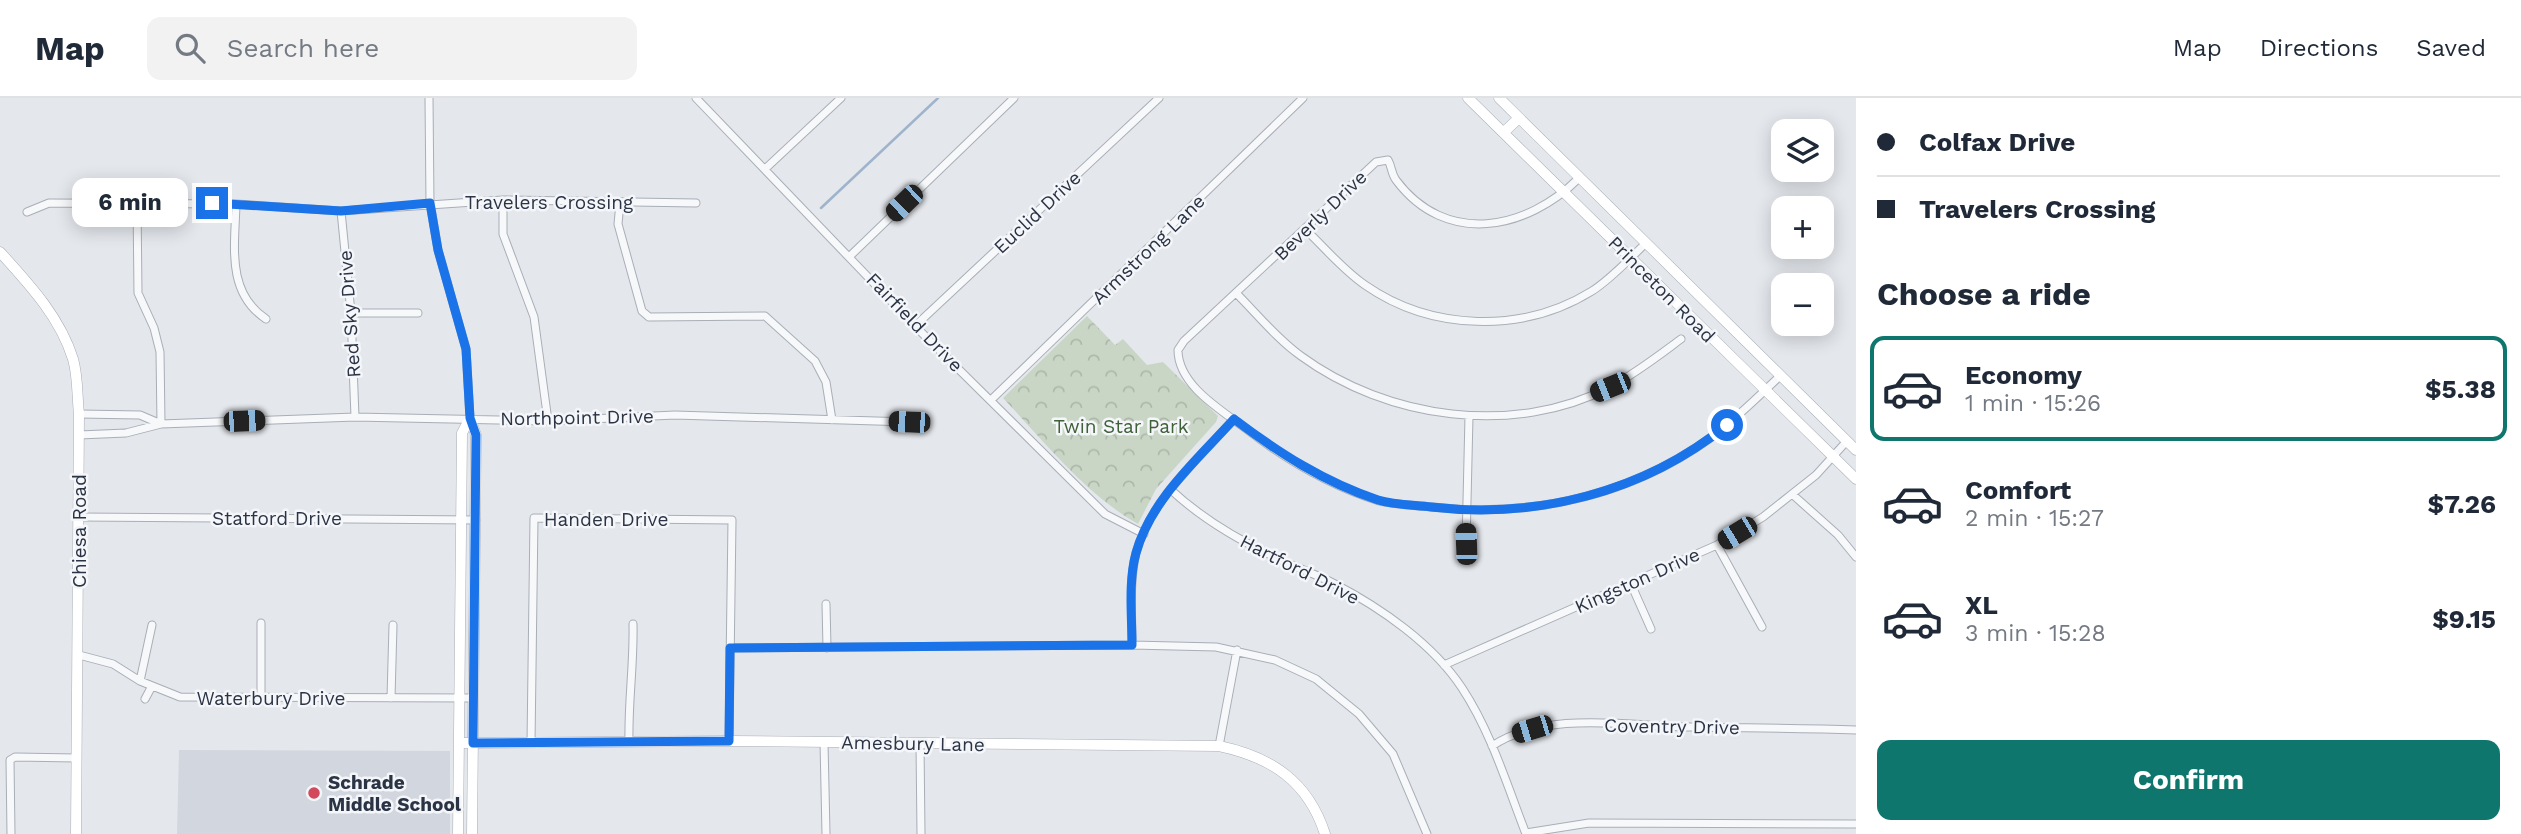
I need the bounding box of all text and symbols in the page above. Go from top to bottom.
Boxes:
search box [147,17,637,80]
text: Map [35,29,105,68]
icon: search [171,29,209,67]
text: Search here [227,33,379,63]
text: Map [2173,34,2222,62]
text: Directions [2260,34,2378,62]
text: Saved [2416,34,2486,62]
map controls [1771,119,1834,336]
button: layers [1771,119,1834,182]
text: Colfax Drive [1919,127,2075,157]
street label: Beverly Drive [1269,165,1372,265]
street label: Euclid Drive [989,166,1086,259]
callout: 6 min [72,178,188,228]
car [882,181,927,225]
route end [196,187,228,219]
text: 6 min [98,189,162,216]
street label: Armstrong Lane [1087,190,1210,309]
street label: Travelers Crossing [465,191,634,214]
text: Travelers Crossing [1919,194,2155,224]
button: + [1771,196,1834,259]
street label: Princeton Road [1603,231,1720,348]
street label: Red Sky Drive [334,249,365,378]
street label: Fairfield Drive [862,268,968,377]
button: − [1771,273,1834,336]
text: Choose a ride [1877,275,2091,313]
icon: car [1881,357,1944,420]
text: Economy [1965,360,2082,390]
car [1587,369,1634,405]
text: $5.38 [2425,374,2496,404]
text: 1 min · 15:26 [1965,390,2101,417]
street label: Northpoint Drive [500,405,654,430]
route start [1711,409,1743,441]
car [223,410,266,432]
car [888,411,931,433]
park label: Twin Star Park [1054,415,1189,438]
icon: car [1881,472,1944,535]
street label: Chiesa Road [68,474,91,588]
text: Comfort [1965,475,2071,505]
text: $7.26 [2428,489,2496,519]
text: 2 min · 15:27 [1965,505,2104,532]
street label: Statford Drive [212,507,342,530]
street label: Handen Drive [544,508,668,531]
car [1714,513,1761,553]
car [1455,523,1478,565]
street label: Hartford Drive [1236,529,1363,609]
street label: Kingston Drive [1571,543,1703,618]
icon: car [1881,587,1944,650]
text: XL [1965,590,1998,620]
text: $9.15 [2432,604,2496,634]
text: 3 min · 15:28 [1965,620,2106,647]
street label: Waterbury Drive [197,687,346,710]
car [1509,713,1556,745]
street label: Coventry Drive [1604,714,1740,739]
street label: Amesbury Lane [841,731,985,756]
button: Confirm [1877,740,2500,820]
place label: Schrade Middle School [328,771,462,816]
marker: Schrade Middle School [306,785,322,801]

